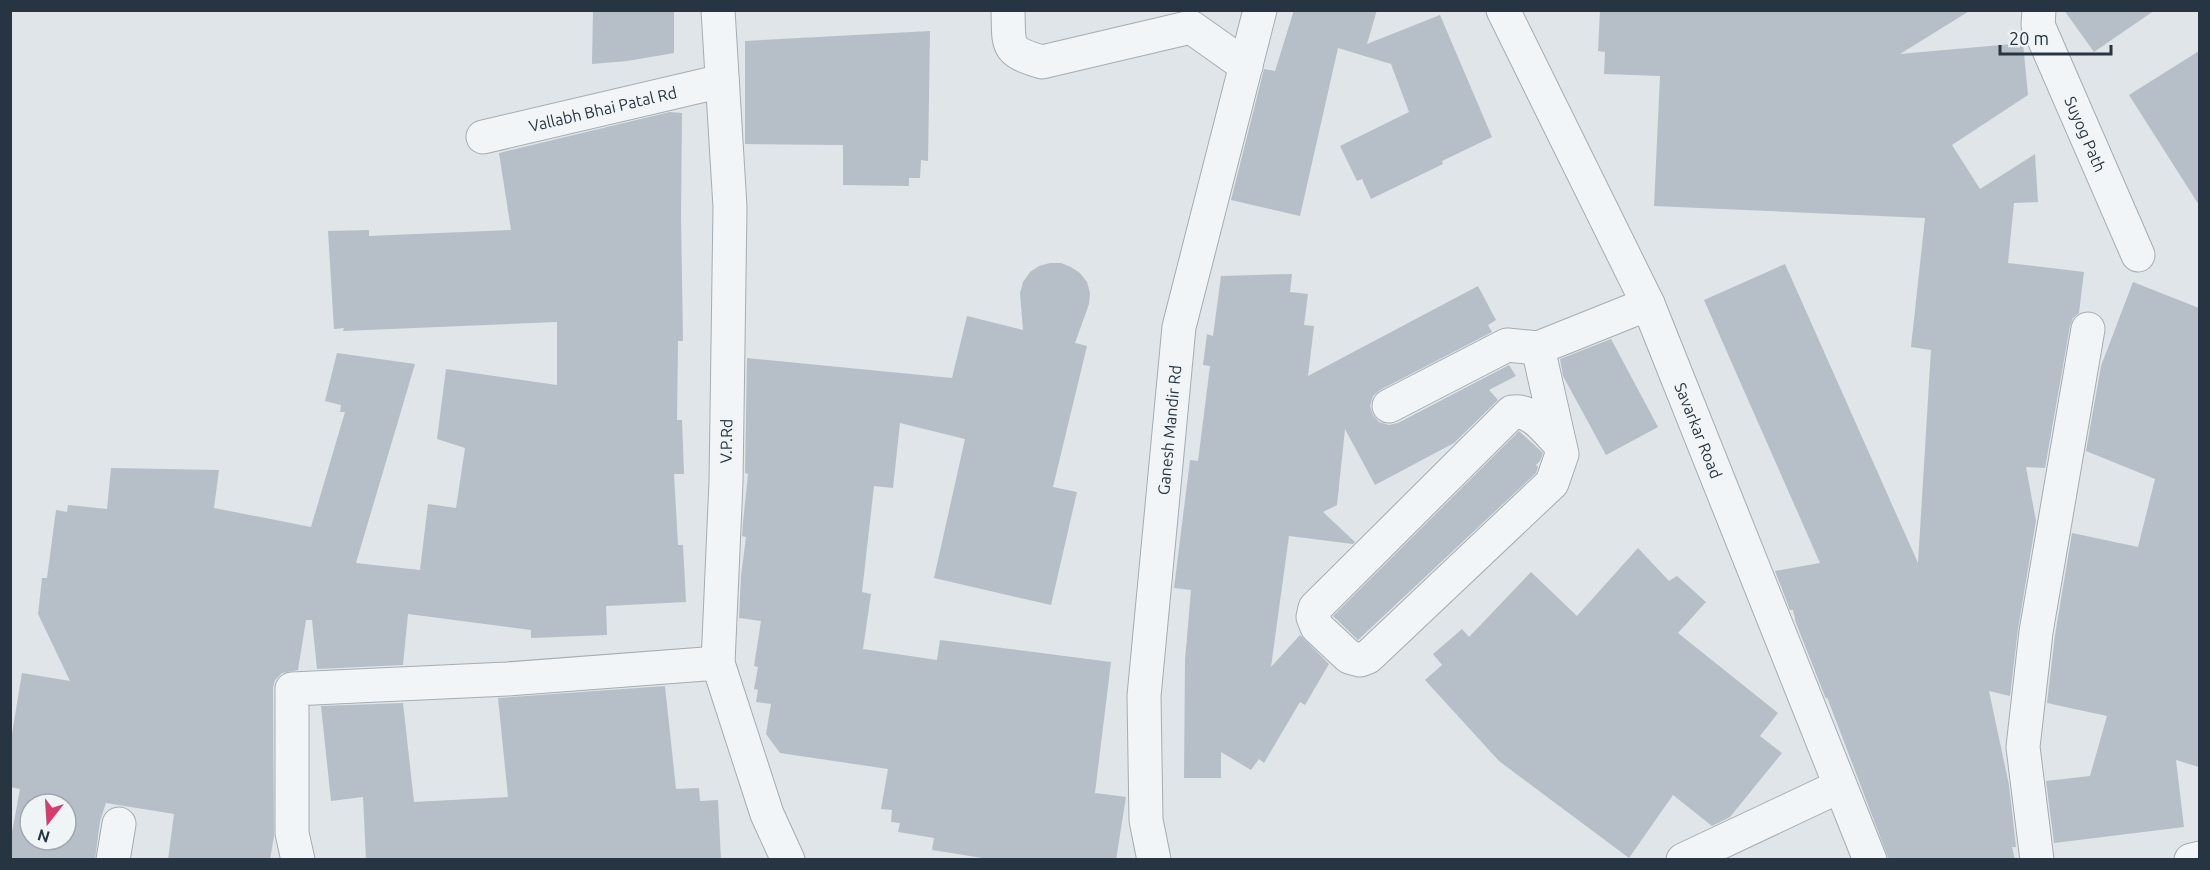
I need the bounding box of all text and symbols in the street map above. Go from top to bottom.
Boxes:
scale bar [2000,18,2111,56]
text: 20 m [2009,28,2049,48]
street label: Vallabh Bhai Patal Rd [527,83,679,135]
street label: Suyog Path [2061,94,2110,175]
street label: Ganesh Mandir Rd [1154,364,1184,496]
street label: Savarkar Road [1671,380,1726,481]
street label: V.P.Rd [717,419,735,463]
north arrow [18,792,78,852]
text: N [35,826,52,847]

